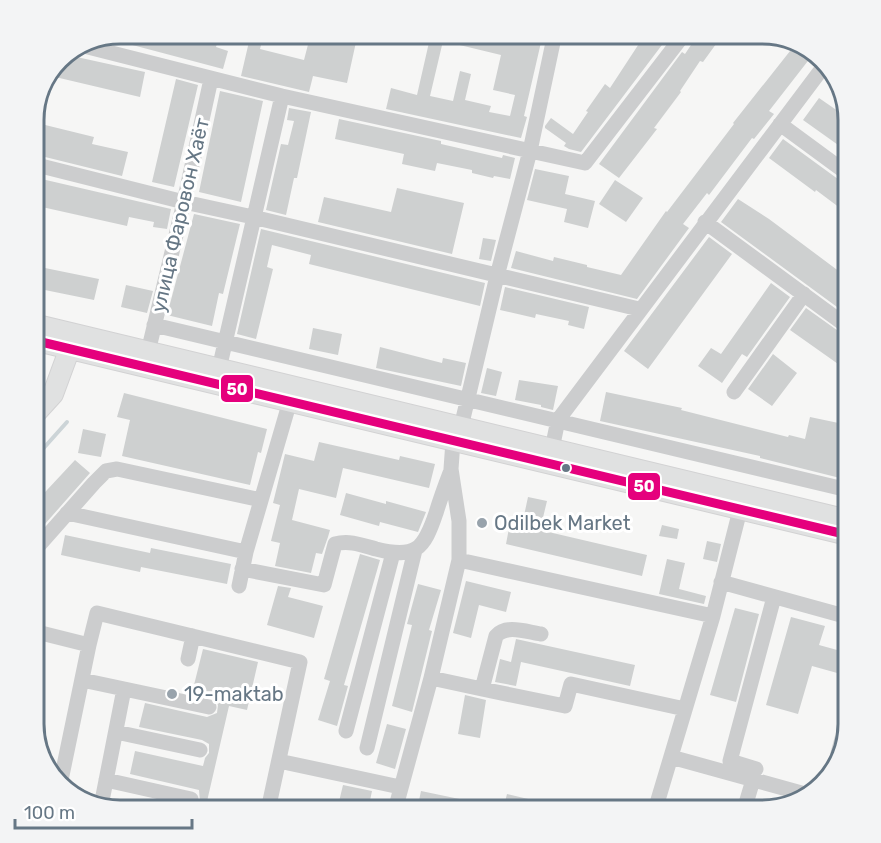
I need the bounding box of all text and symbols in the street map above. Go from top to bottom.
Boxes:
street label: улица Фаровон Хаёт [146,115,214,315]
line badge: 50 [220,374,254,403]
text: 50 [226,380,248,399]
unlabelled marker [560,462,572,474]
line badge: 50 [627,472,661,501]
text: 50 [633,477,655,496]
place label: Odilbek Market [494,511,631,535]
marker: Odilbek Market [475,516,489,530]
place label: 19-maktab [184,682,284,706]
marker: 19-maktab [165,687,179,701]
scale bar [15,792,192,830]
text: 100 m [24,802,75,824]

